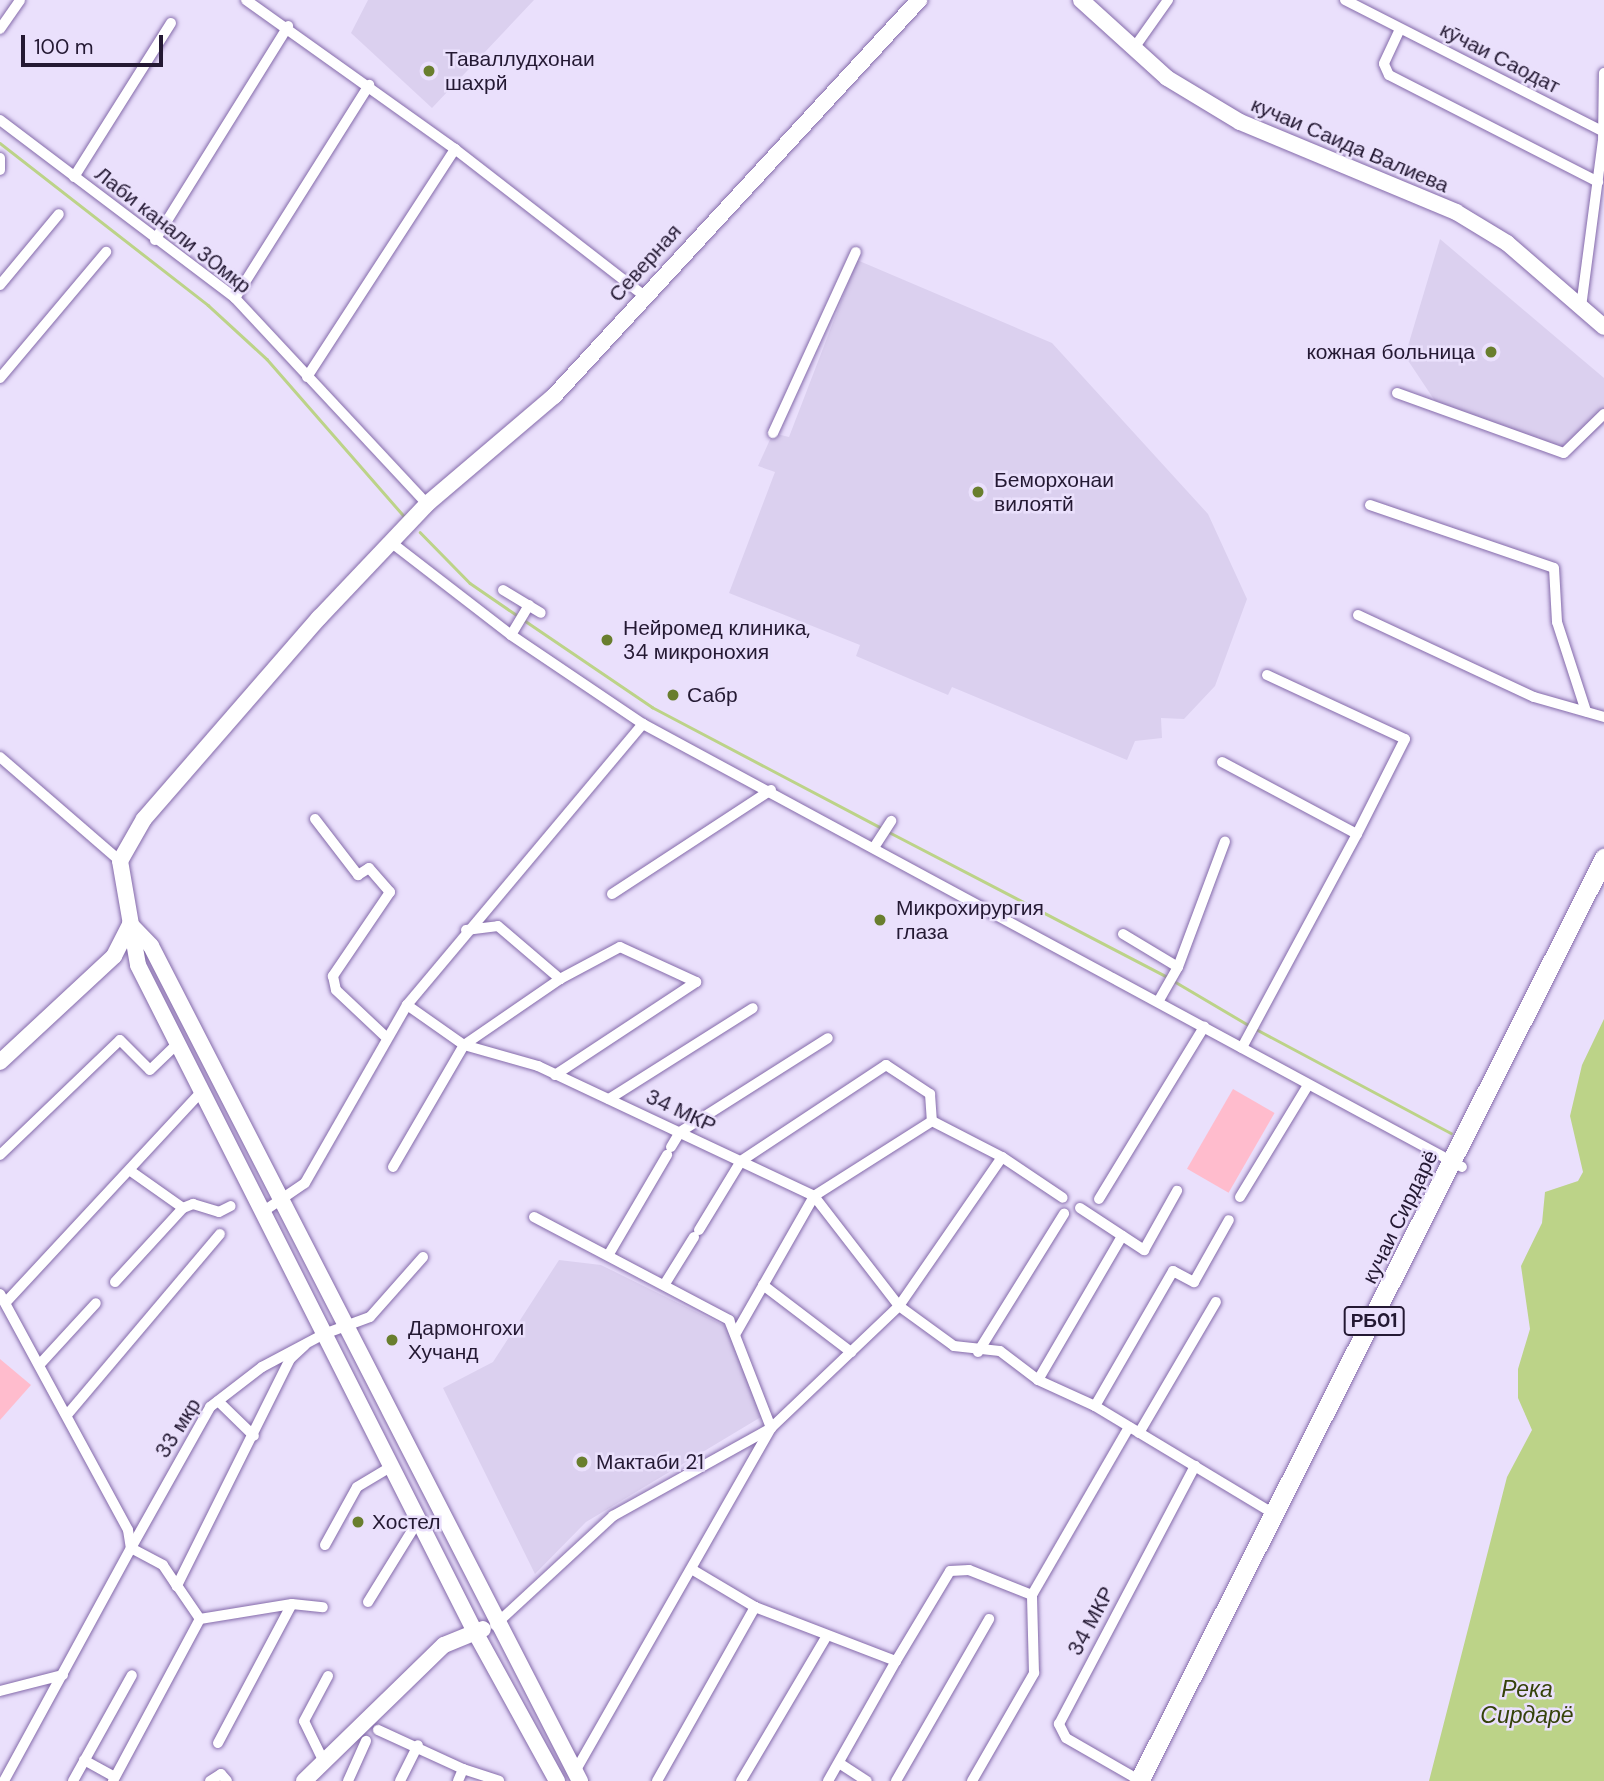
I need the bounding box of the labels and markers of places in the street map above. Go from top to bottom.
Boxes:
place label: Таваллудхонаи шахрй [445,46,595,96]
marker: Таваллудхонаи шахрй [419,61,439,81]
place label: кожная больница [1306,339,1475,365]
marker: кожная больница [1481,342,1501,362]
place label: Беморхонаи вилоятй [994,467,1114,517]
marker: Беморхонаи вилоятй [968,482,988,502]
place label: Нейромед клиника, 34 микронохия [623,615,810,665]
marker: Нейромед клиника, 34 микронохия [597,630,617,650]
place label: Сабр [687,682,738,708]
marker: Сабр [665,687,681,703]
place label: Микрохирургия глаза [896,895,1044,945]
marker: Микрохирургия глаза [870,910,890,930]
place label: Дармонгохи Хучанд [408,1315,524,1365]
marker: Дармонгохи Хучанд [382,1330,402,1350]
place label: Мактаби 21 [596,1449,704,1475]
marker: Мактаби 21 [574,1454,590,1470]
place label: Хостел [372,1509,441,1535]
marker: Хостел [350,1514,366,1530]

